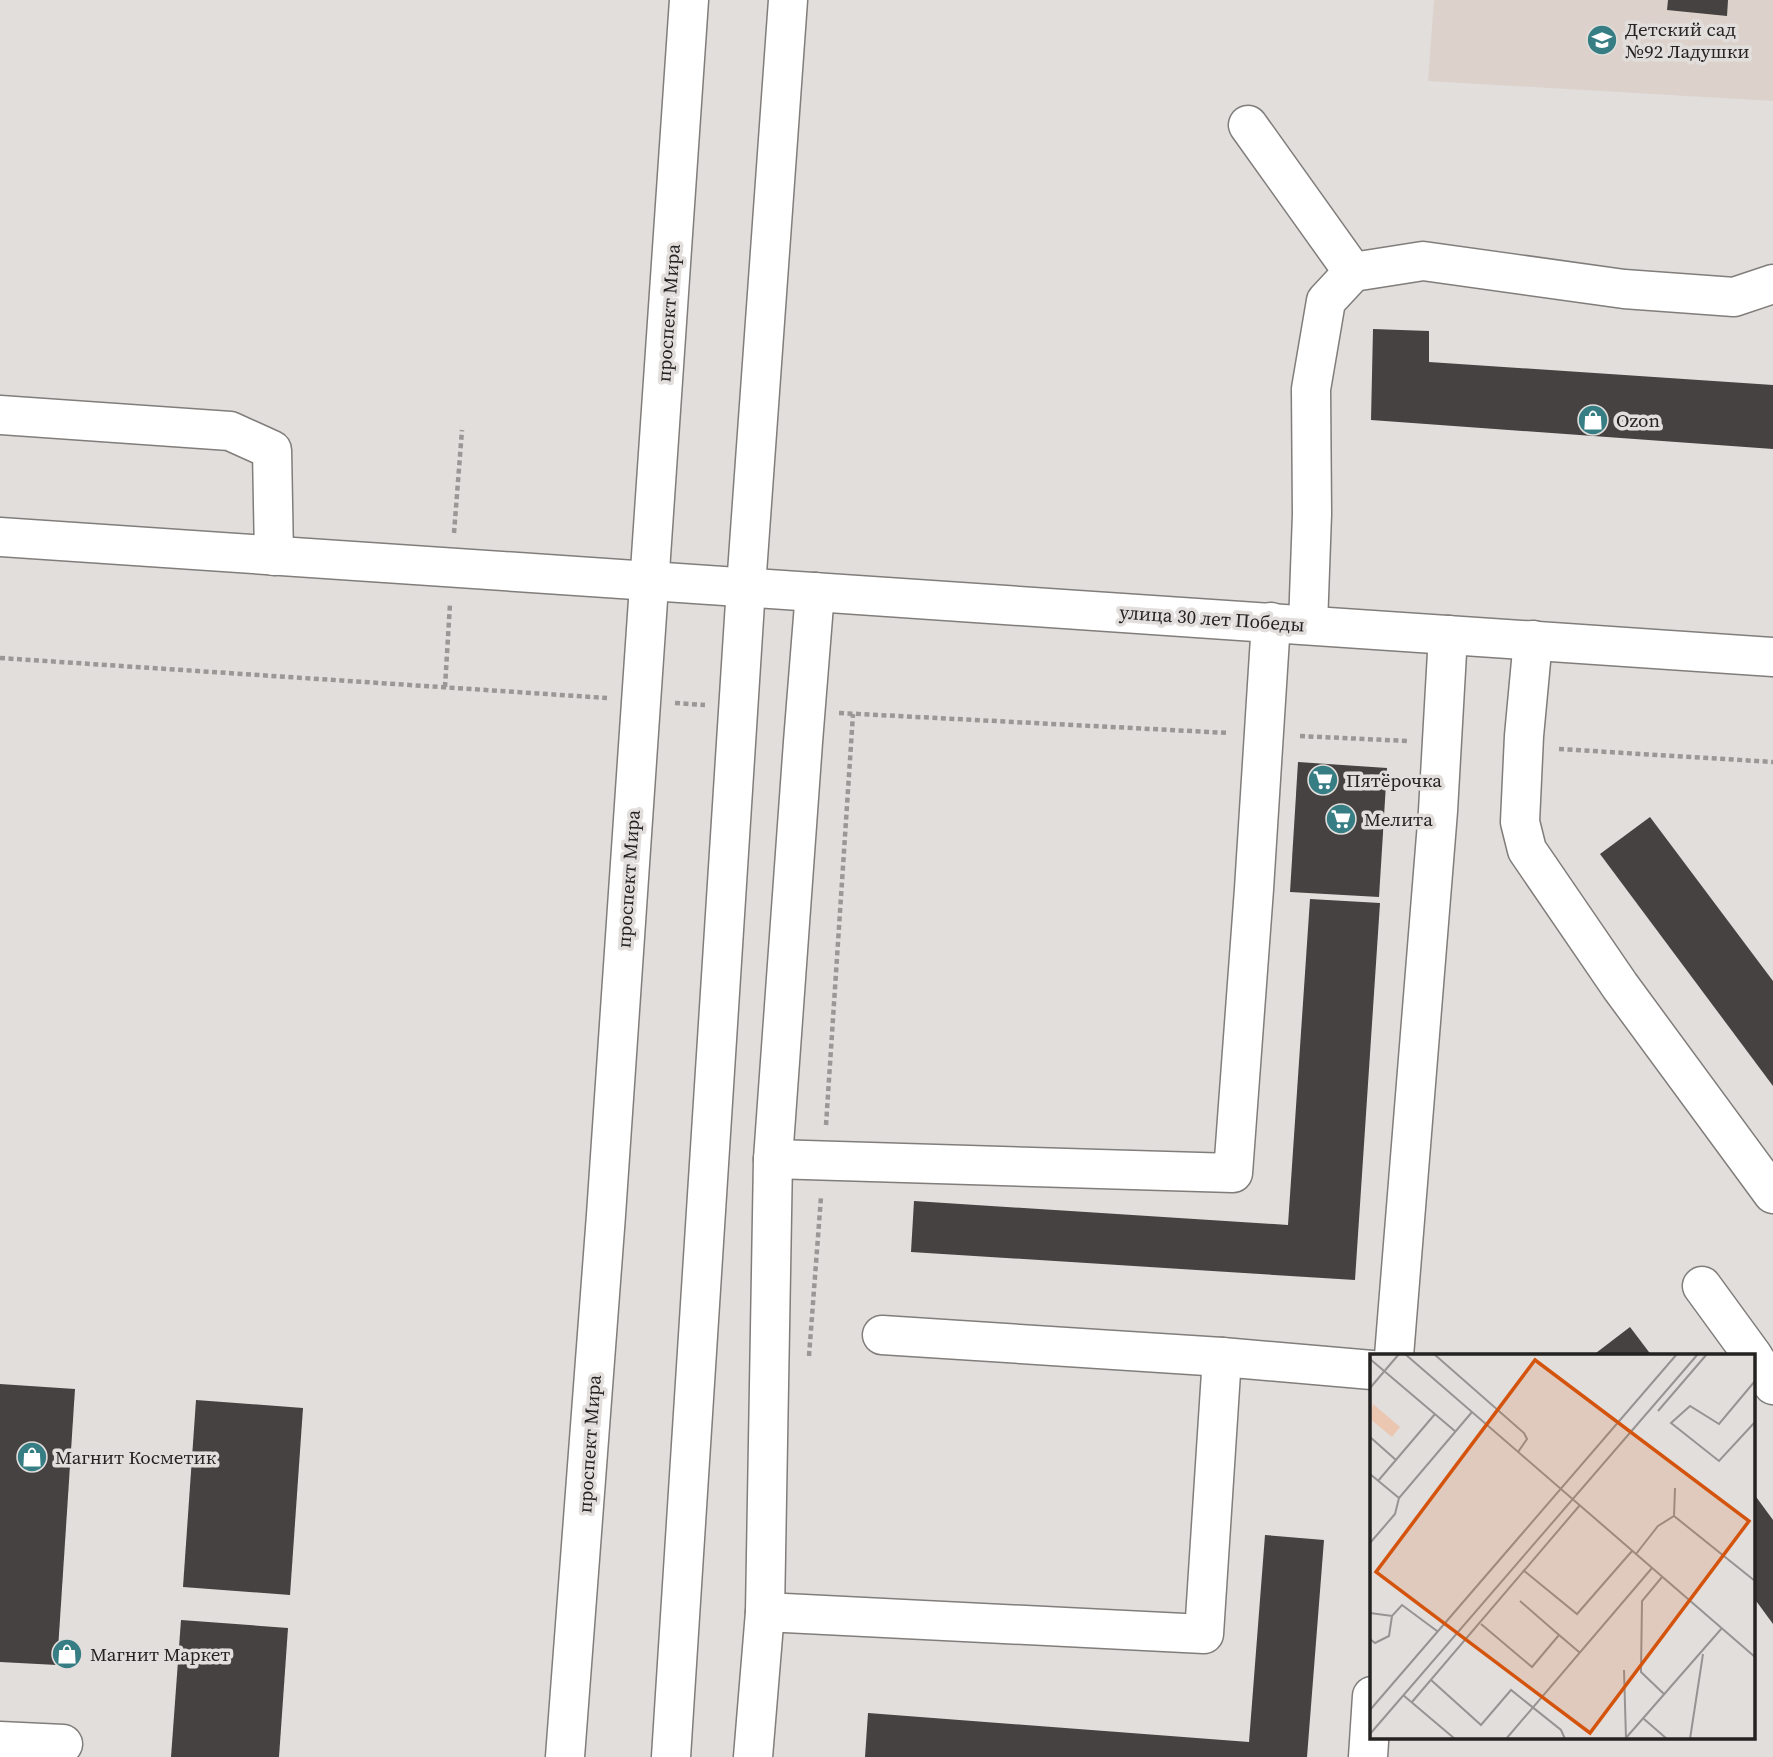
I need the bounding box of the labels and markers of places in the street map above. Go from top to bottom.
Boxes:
place label: Детский сад №92 Ладушки [1625,16,1750,64]
school or university icon: Детский сад №92 Ладушки [1585,23,1619,57]
shop icon: Ozon [1576,403,1610,437]
place label: Ozon [1616,407,1660,433]
supermarket icon: Пятёрочка [1306,763,1340,797]
place label: Пятёрочка [1346,767,1442,793]
supermarket icon: Мелита [1324,802,1358,836]
place label: Мелита [1364,806,1433,832]
shop icon: Магнит Косметик [15,1440,49,1474]
place label: Магнит Косметик [55,1444,217,1470]
shop icon: Магнит Маркет [50,1637,84,1671]
place label: Магнит Маркет [90,1641,230,1667]

